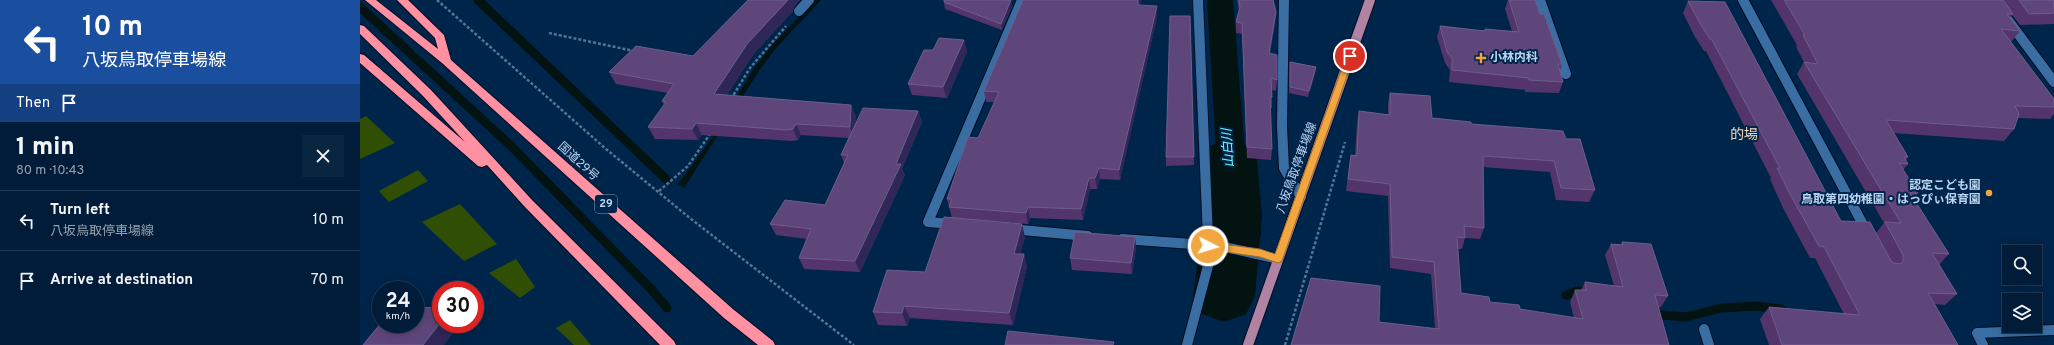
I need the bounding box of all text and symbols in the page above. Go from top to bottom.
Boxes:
text: 10 m [82,10,143,46]
icon: left [16,16,68,68]
pin [1333,39,1367,73]
icon: arrive [1339,45,1361,67]
text: 八坂鳥取停車場線 [82,50,226,73]
place label: 小林内科 [1490,50,1538,66]
marker: 小林内科 [1475,52,1487,64]
icon: arrive [58,92,80,114]
text: Then [16,94,50,113]
street label: 八坂鳥取停車場線 [1273,120,1321,216]
water label: 山白川 [1220,126,1238,168]
district label: 的場 [1730,126,1758,144]
text: 1 min [16,133,75,163]
button: close [302,135,344,177]
street label: 国道29号 [554,139,602,185]
text: 80 m · 10:43 [16,163,84,179]
place label: 認定こども園 鳥取第四幼稚園・はっぴぃ保育園 [1801,178,1981,208]
marker: 認定こども園 鳥取第四幼稚園・はっぴぃ保育園 [1984,188,1994,198]
road number: 29 [595,195,617,213]
text: Turn left [50,201,110,220]
icon: left [16,210,38,232]
text: 10 m [313,211,344,230]
text: 八坂鳥取停車場線 [50,224,154,240]
position arrow [1187,225,1229,267]
map controls [2002,245,2042,333]
button: search [2002,245,2042,285]
icon: arrive [16,270,38,292]
text: Arrive at destination [50,271,193,290]
text: 70 m [311,271,344,290]
speed limit sign: 30 [432,281,484,333]
text: 24 [385,289,411,315]
button: layers [2002,293,2042,333]
text: km/h [386,310,410,323]

